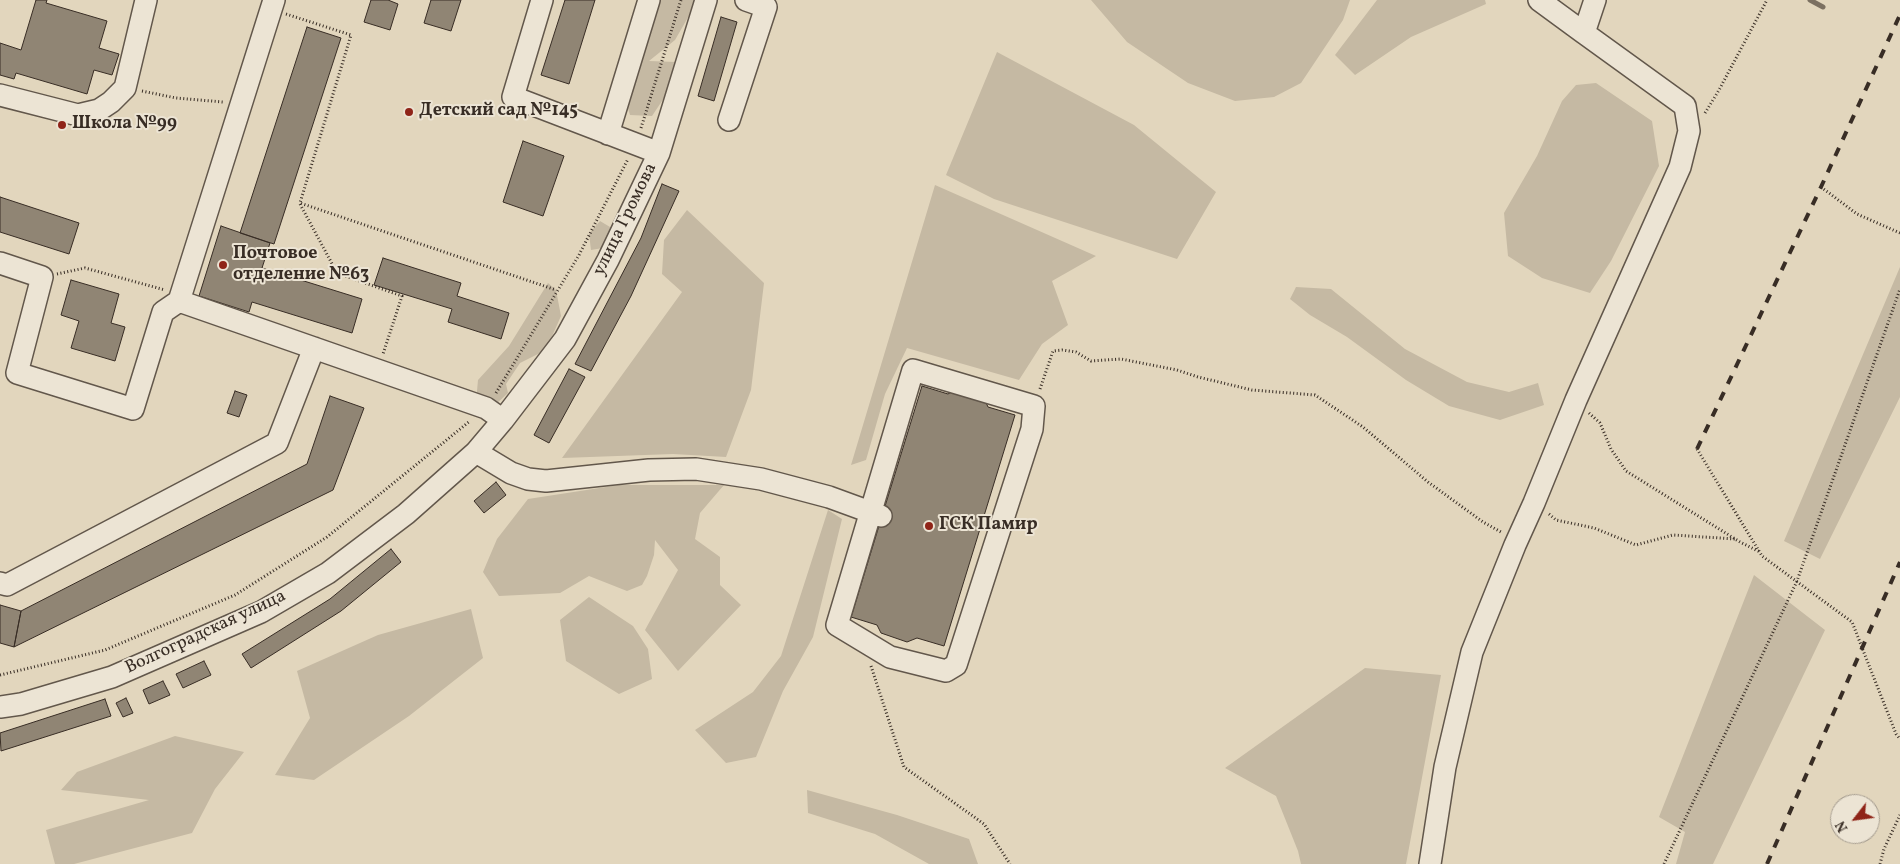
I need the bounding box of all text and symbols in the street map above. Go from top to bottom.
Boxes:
place label: Детский сад №145 [419,101,578,123]
marker: Детский сад №145 [403,106,415,118]
place label: Школа №99 [72,114,177,136]
marker: Школа №99 [56,119,68,131]
street label: улица Громова [589,160,663,280]
place label: Почтовое отделение №63 [233,244,369,286]
marker: Почтовое отделение №63 [217,259,229,271]
place label: ГСК Памир [939,515,1038,537]
marker: ГСК Памир [923,520,935,532]
street label: Волгоградская улица [122,586,290,680]
north arrow [1830,794,1880,844]
text: N [1832,817,1853,835]

